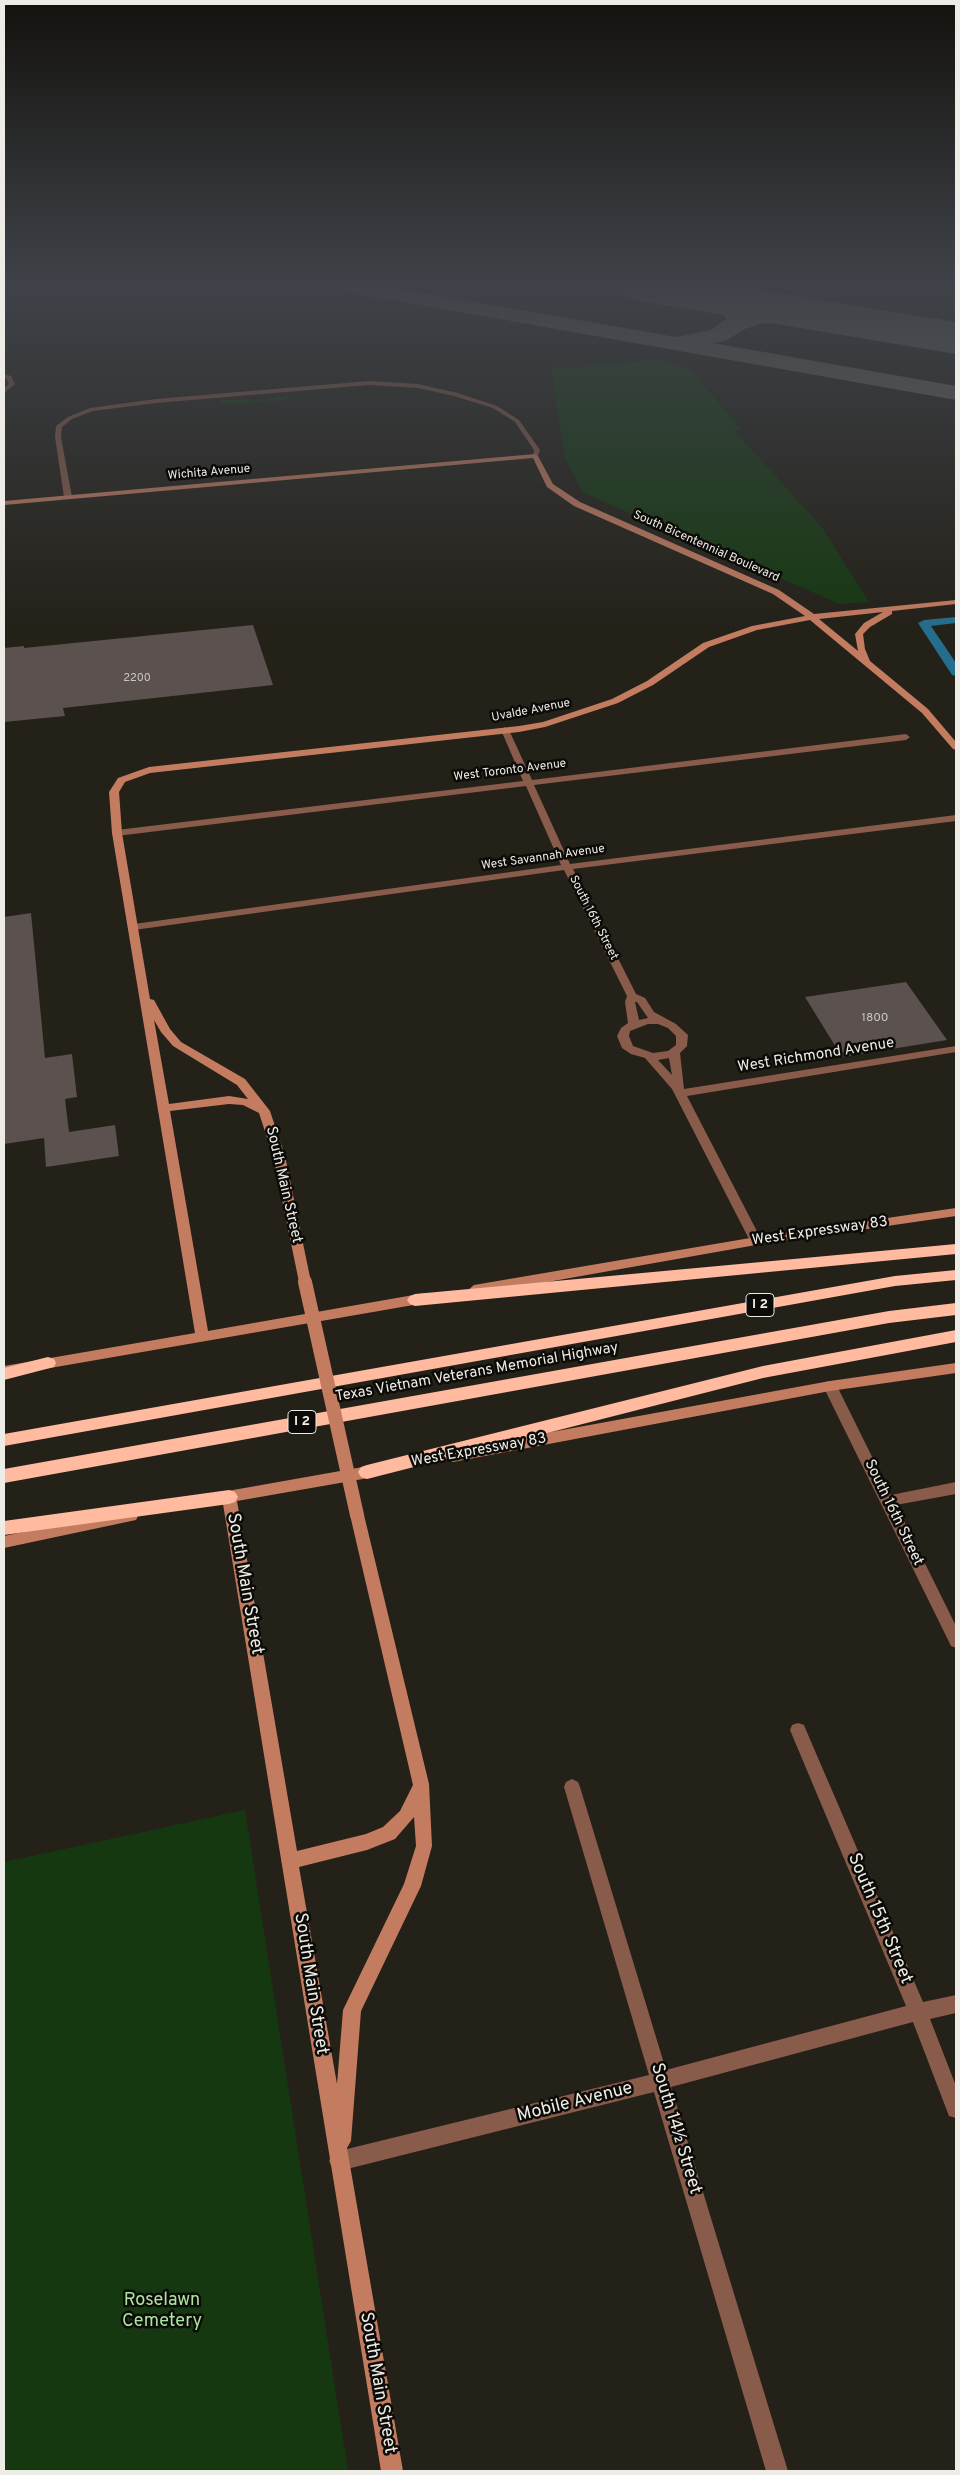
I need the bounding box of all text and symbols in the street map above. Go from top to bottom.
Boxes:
street label: Wichita Avenue [167,462,251,484]
street label: South Bicentennial Boulevard [631,508,781,586]
house number: 2200 [123,672,151,686]
street label: Uvalde Avenue [490,696,572,726]
street label: West Toronto Avenue [453,757,567,785]
street label: West Savannah Avenue [480,842,606,874]
street label: South 16th Street [566,873,620,963]
house number: 1800 [862,1012,888,1026]
street label: West Richmond Avenue [736,1035,896,1077]
street label: South Main Street [261,1125,305,1245]
street label: West Expressway 83 [751,1214,889,1250]
road number: I 2 [746,1294,774,1316]
street label: Texas Vietnam Veterans Memorial Highway [334,1339,620,1407]
road number: I 2 [288,1410,316,1434]
street label: West Expressway 83 [410,1430,548,1472]
street label: South 16th Street [859,1457,927,1569]
street label: South Main Street [221,1512,267,1656]
street label: South 15th Street [842,1850,916,1988]
street label: South Main Street [288,1912,332,2056]
street label: South 14½ Street [645,2061,705,2197]
street label: Mobile Avenue [515,2078,635,2128]
park label: Roselawn Cemetery [122,2290,202,2332]
street label: South Main Street [354,2311,400,2455]

